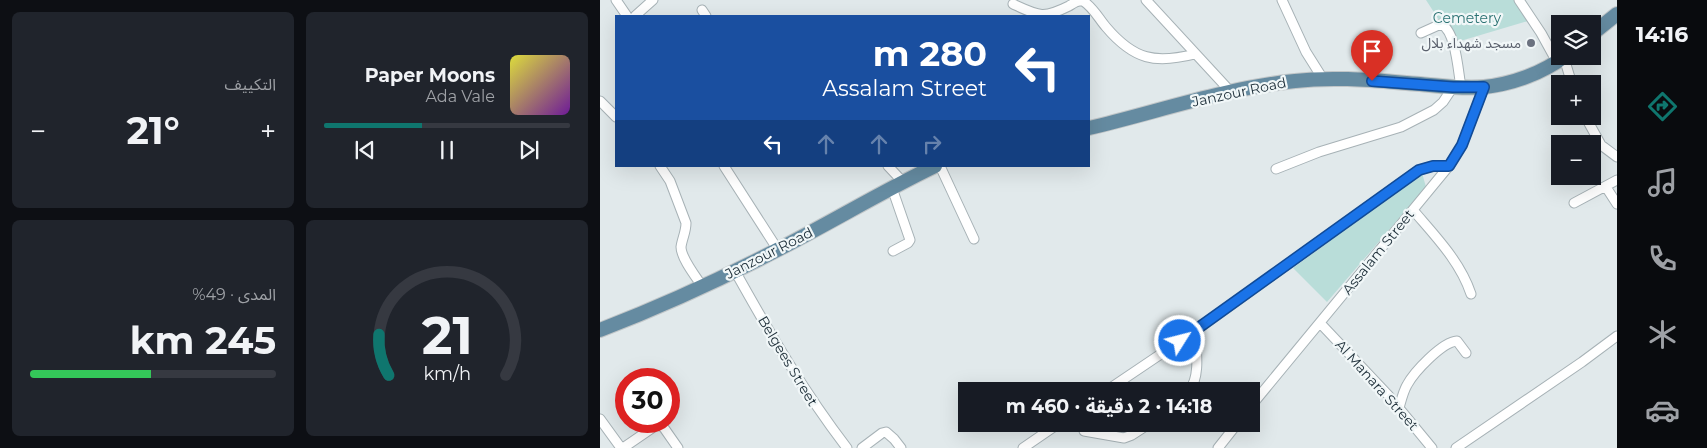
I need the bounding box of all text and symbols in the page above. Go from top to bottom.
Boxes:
park label: Cemetery [1433,9,1502,27]
map controls [1551,15,1601,185]
button: layers [1551,15,1601,65]
text: 14:16 [1636,21,1688,48]
pin [1351,30,1393,81]
text: 280 m [873,32,987,75]
place label: مسجد شهداء بلال [1422,34,1521,52]
icon: left [1005,35,1070,100]
icon: arrive [1358,37,1386,65]
marker: مسجد شهداء بلال [1525,37,1537,49]
text: Paper Moons [365,64,495,87]
street label: Janzour Road [1189,73,1288,111]
text: التكييف [224,75,276,94]
text: Assalam Street [822,75,987,102]
button: + [1551,75,1601,125]
text: Ada Vale [425,87,495,106]
icon: directions [1645,89,1680,124]
text: 21° [126,107,180,154]
text: − [30,114,46,148]
text: + [260,114,276,148]
icon: left [759,130,787,158]
icon: ahead [812,130,840,158]
icon: ahead [865,130,893,158]
icon: right [918,130,946,158]
button: − [1551,135,1601,185]
icon: previous [351,136,379,164]
icon: pause [433,136,461,164]
icon: next [515,136,543,164]
icon: music [1645,165,1680,200]
street label: Assalam Street [1338,205,1418,298]
street label: Janzour Road [721,223,816,283]
icon: phone [1645,241,1680,276]
text: المدى · 49% [192,285,276,304]
text: 21 [421,304,473,367]
street label: Belgees Street [754,313,822,410]
position arrow [1153,314,1205,366]
text: 245 km [130,317,276,364]
icon: climate [1645,317,1680,352]
street label: Al Manara Street [1331,336,1423,434]
text: km/h [423,363,471,384]
speed limit sign: 30 [615,368,680,433]
icon: car [1645,393,1680,428]
text: 14:18 · 2 دقيقة · 460 m [1006,395,1212,418]

